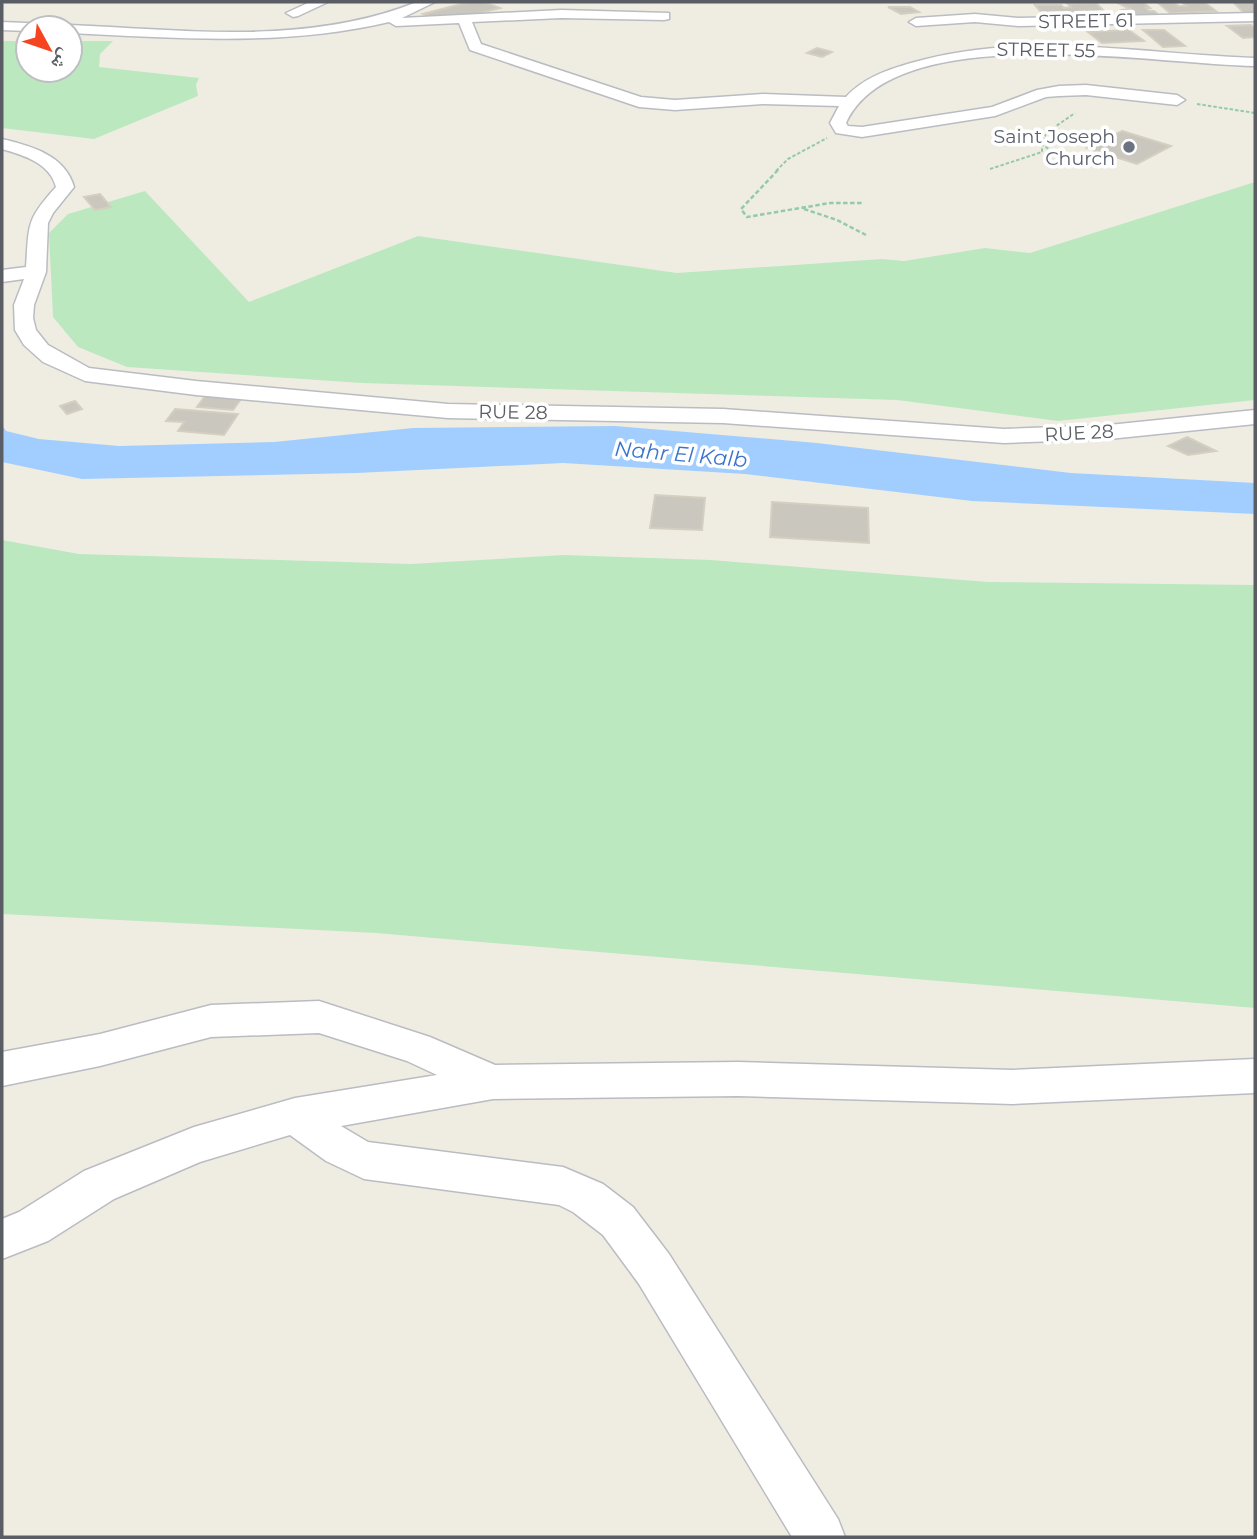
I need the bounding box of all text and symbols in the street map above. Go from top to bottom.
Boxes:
street label: STREET 61 [1038,9,1134,33]
north arrow [14,14,84,84]
street label: STREET 55 [996,38,1096,62]
text: ش [46,44,77,75]
place label: Saint Joseph Church [994,125,1115,170]
marker: Saint Joseph Church [1121,139,1137,155]
street label: RUE 28 [478,400,548,424]
street label: RUE 28 [1044,420,1114,446]
water label: Nahr El Kalb [614,436,748,472]

